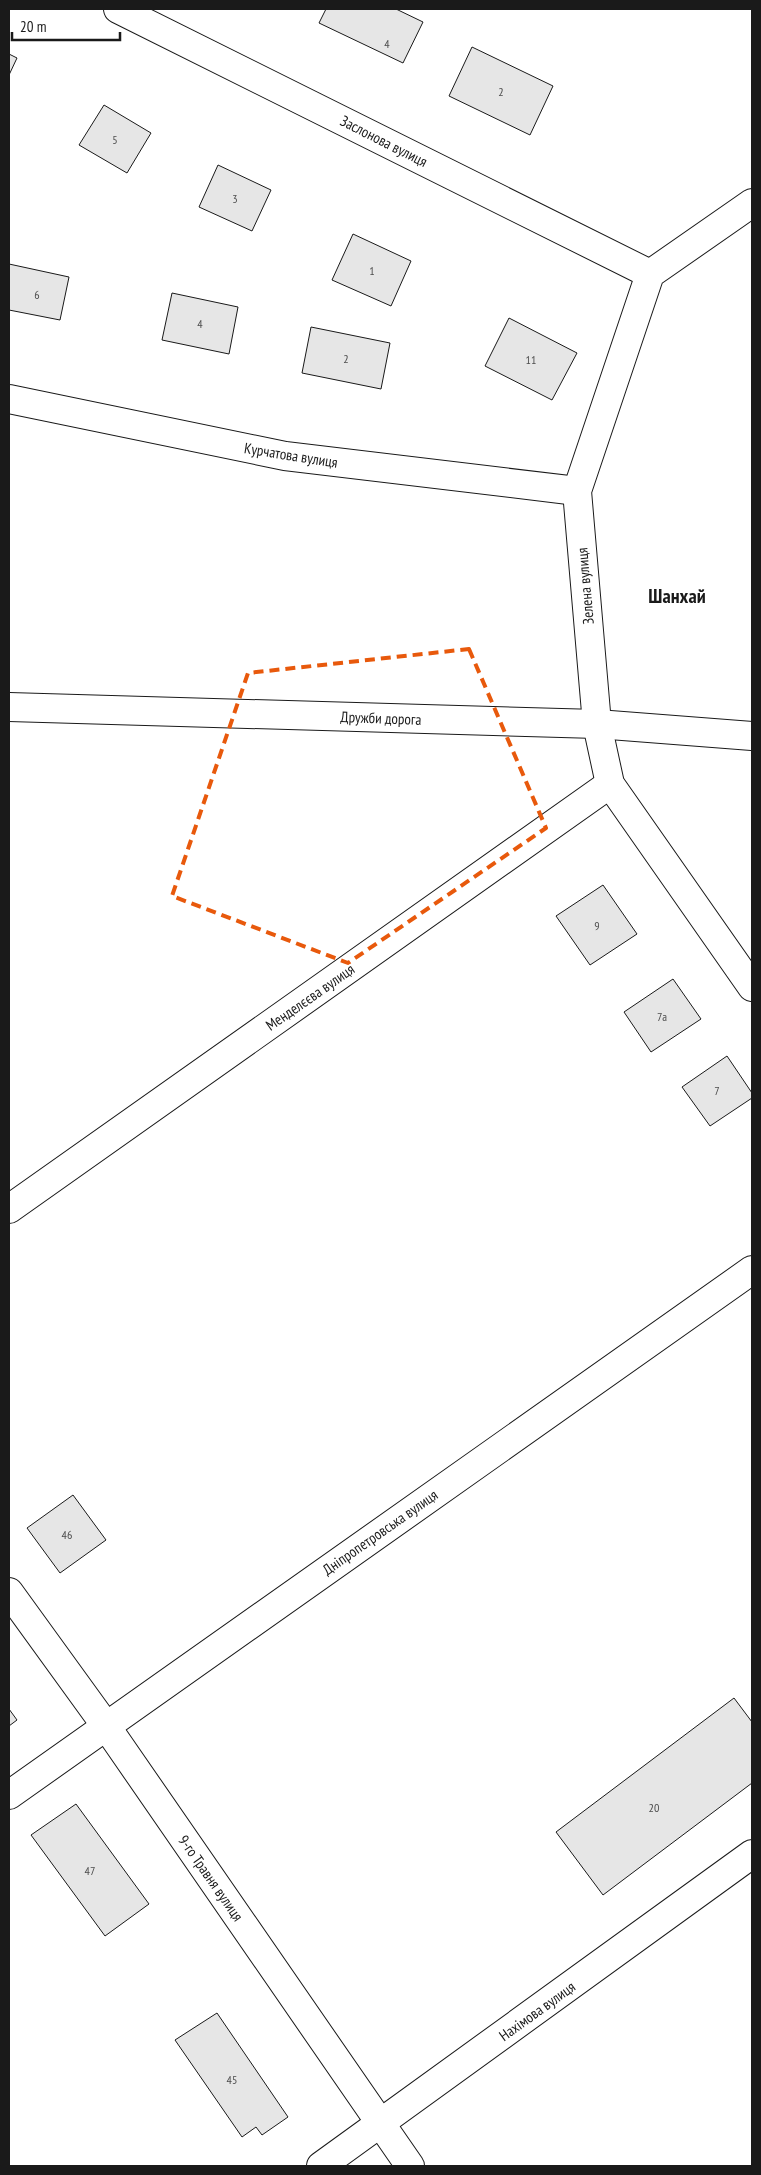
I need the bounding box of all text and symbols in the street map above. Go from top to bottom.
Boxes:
scale bar [12,10,120,42]
text: 20 m [20,17,46,36]
house number: 4 [384,36,390,51]
house number: 2 [498,84,504,99]
street label: Заслонова вулиця [337,111,431,171]
house number: 5 [112,132,118,147]
house number: 3 [232,191,238,206]
house number: 1 [369,263,375,278]
house number: 6 [34,287,40,302]
house number: 4 [197,316,203,331]
house number: 2 [343,351,349,366]
house number: 11 [526,352,536,367]
street label: Курчатова вулиця [243,438,339,472]
street label: Зелена вулиця [572,547,598,625]
district label: Шанхай [648,583,706,609]
street label: Дружби дорога [340,707,422,729]
house number: 9 [594,918,600,933]
street label: Менделєєва вулиця [262,959,358,1035]
house number: 7а [657,1009,667,1024]
house number: 7 [714,1083,720,1098]
street label: Дніпропетровська вулиця [319,1485,441,1579]
house number: 46 [62,1527,72,1542]
house number: 20 [649,1800,659,1815]
street label: 9-го Травня вулиця [174,1831,248,1925]
house number: 47 [85,1863,95,1878]
street label: Нахімова вулиця [495,1977,579,2045]
house number: 45 [227,2072,237,2087]

